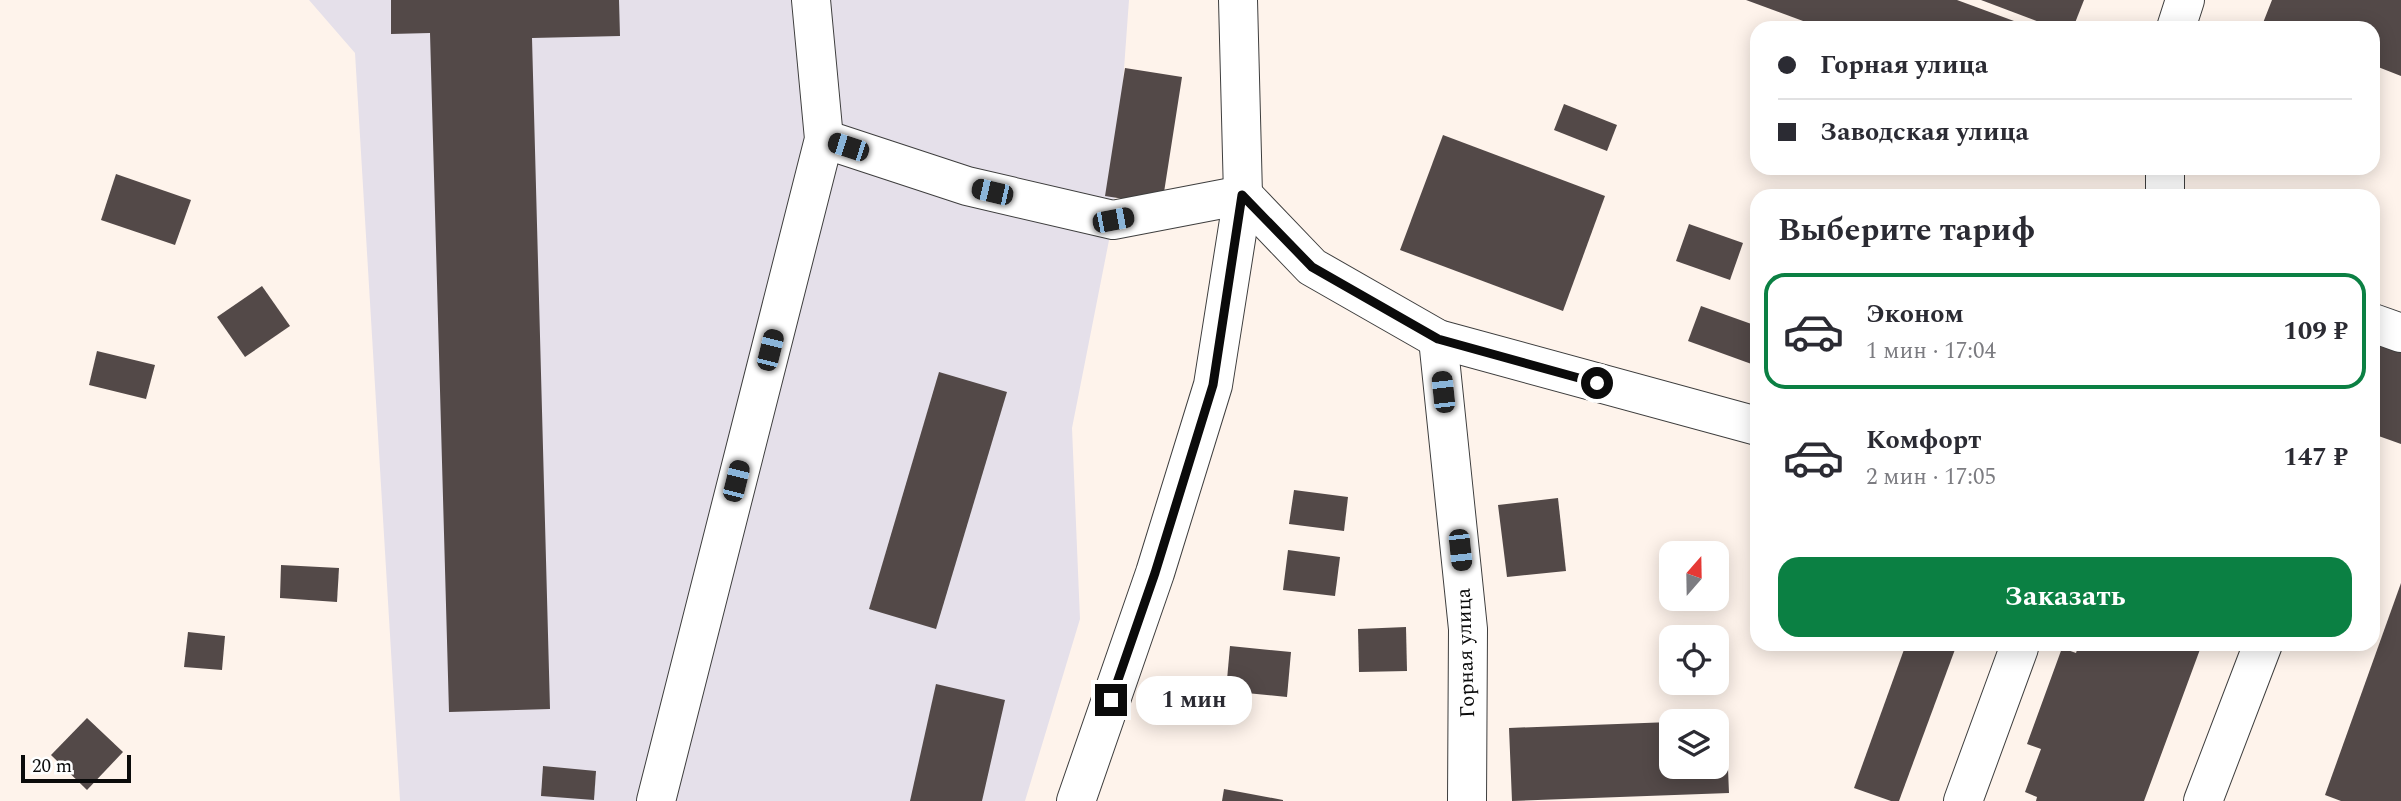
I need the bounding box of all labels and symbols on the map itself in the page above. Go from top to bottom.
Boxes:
car [825,131,872,163]
car [970,177,1015,207]
car [1091,206,1136,234]
car [755,327,786,373]
route start [1581,367,1613,399]
car [1431,370,1456,414]
car [721,458,752,504]
car [1448,528,1473,572]
north arrow [1659,541,1729,611]
street label: Горная улица [1448,587,1484,719]
callout: 1 мин [1136,676,1251,724]
route end [1095,684,1127,716]
scale bar [21,752,131,784]

